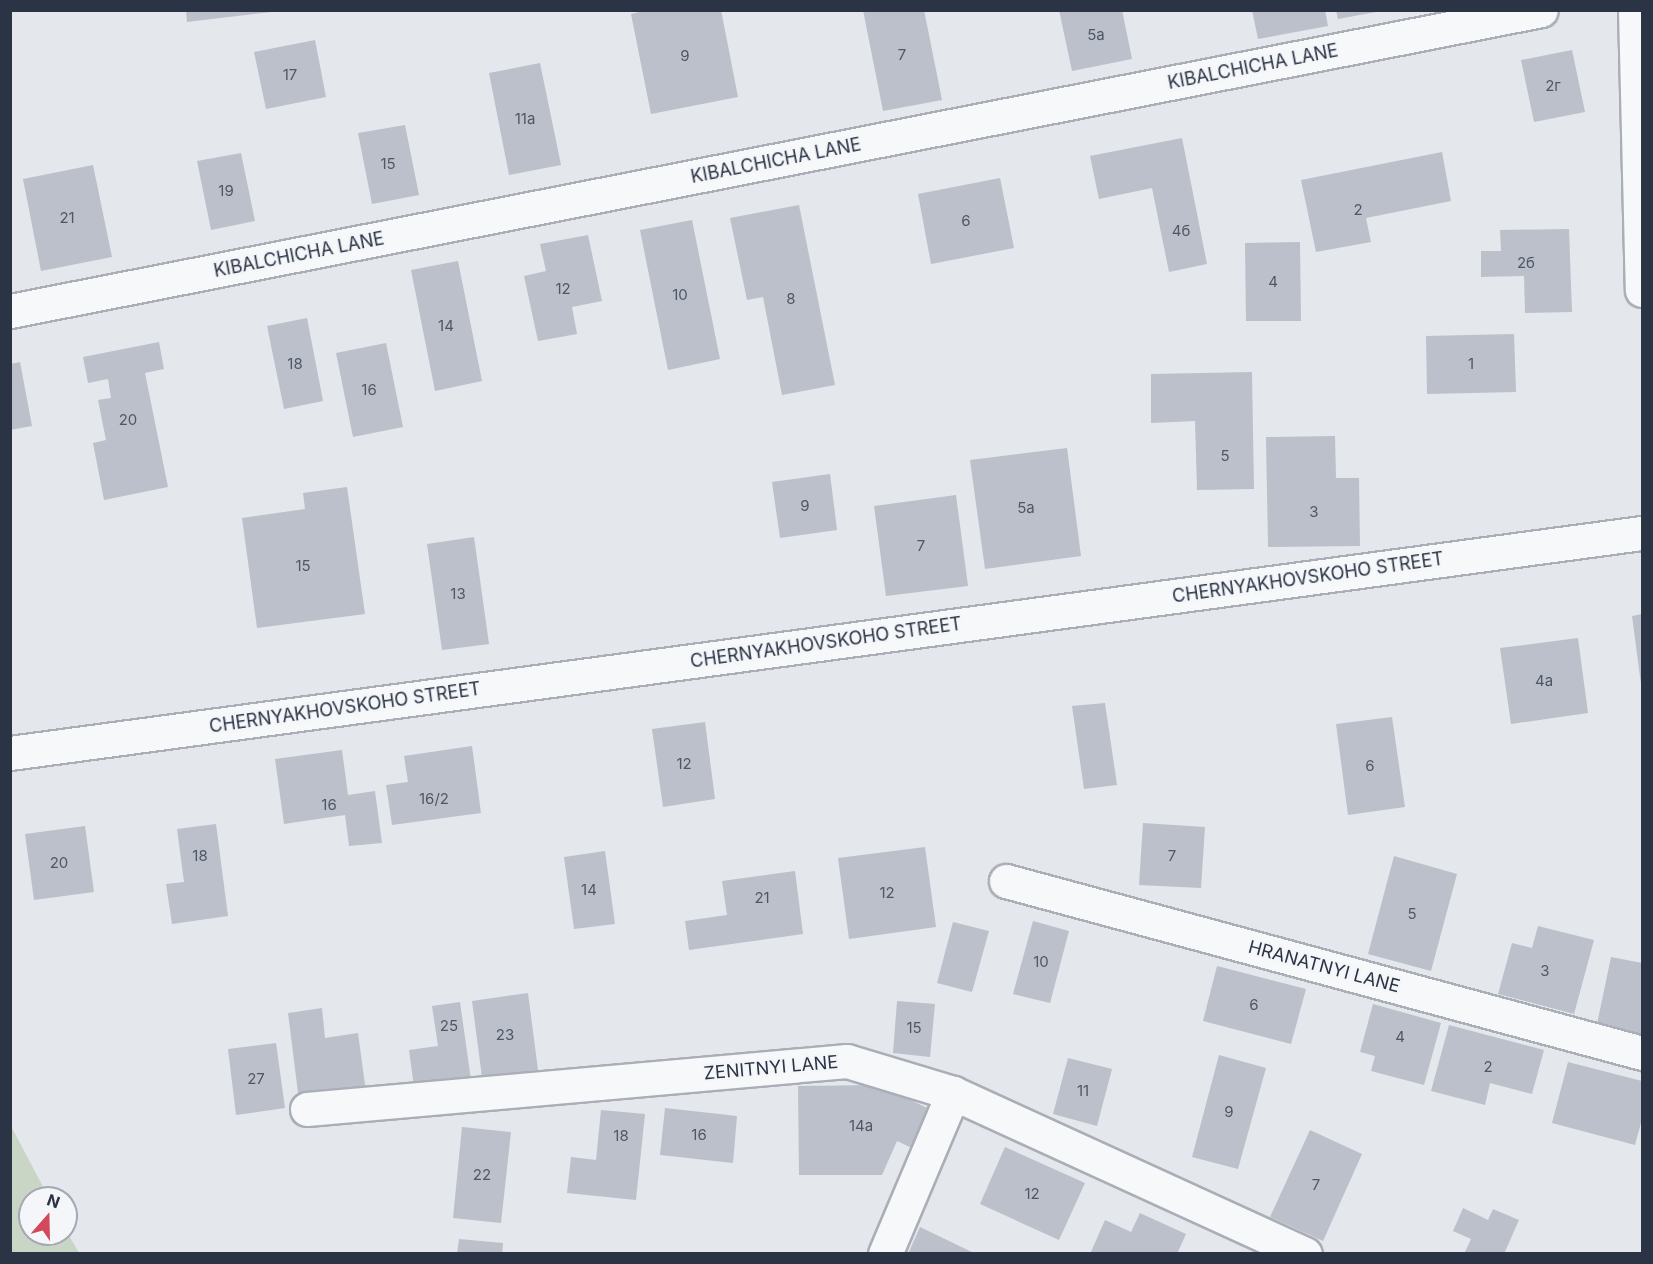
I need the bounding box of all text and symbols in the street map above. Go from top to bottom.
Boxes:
house number: 5а [1087,26,1105,44]
street label: KIBALCHICHA LANE [1166,40,1340,94]
house number: 7 [898,46,906,64]
house number: 9 [680,47,690,65]
house number: 17 [283,66,297,84]
house number: 2г [1545,77,1561,95]
house number: 11а [515,110,535,128]
street label: KIBALCHICHA LANE [689,134,863,188]
house number: 15 [380,155,396,173]
house number: 19 [218,182,234,200]
house number: 2 [1353,201,1363,219]
house number: 21 [59,209,75,227]
house number: 6 [961,212,971,230]
house number: 4б [1172,222,1190,240]
street label: KIBALCHICHA LANE [212,228,386,282]
house number: 2б [1517,254,1535,272]
house number: 4 [1268,273,1278,291]
house number: 12 [555,280,571,298]
house number: 10 [672,286,688,304]
house number: 8 [786,290,796,308]
house number: 14 [438,317,454,335]
house number: 18 [287,355,303,373]
house number: 1 [1468,355,1474,373]
house number: 16 [361,381,377,399]
house number: 20 [119,411,137,429]
house number: 5 [1220,447,1230,465]
house number: 9 [800,497,810,515]
house number: 5а [1017,499,1035,517]
house number: 3 [1309,503,1319,521]
house number: 7 [917,537,925,555]
street label: CHERNYAKHOVSKOHO STREET [1171,548,1445,608]
house number: 15 [295,557,311,575]
house number: 13 [450,585,466,603]
street label: CHERNYAKHOVSKOHO STREET [689,613,963,673]
house number: 4а [1535,672,1553,690]
street label: CHERNYAKHOVSKOHO STREET [208,678,482,738]
house number: 12 [676,755,692,773]
house number: 6 [1365,757,1375,775]
house number: 16/2 [419,790,449,808]
house number: 16 [321,796,337,814]
house number: 18 [192,847,208,865]
house number: 7 [1168,847,1176,865]
house number: 20 [50,854,68,872]
house number: 14 [581,881,597,899]
house number: 12 [879,884,895,902]
house number: 21 [754,889,770,907]
house number: 5 [1407,905,1417,923]
street label: HRANATNYI LANE [1246,936,1402,998]
house number: 10 [1033,953,1049,971]
house number: 3 [1540,962,1550,980]
house number: 6 [1249,996,1259,1014]
house number: 25 [440,1017,458,1035]
house number: 15 [906,1019,922,1037]
house number: 23 [496,1026,514,1044]
house number: 4 [1395,1028,1405,1046]
street label: ZENITNYI LANE [703,1051,839,1085]
house number: 2 [1483,1058,1493,1076]
house number: 27 [247,1070,265,1088]
house number: 11 [1077,1082,1089,1100]
house number: 9 [1224,1103,1234,1121]
house number: 14а [849,1117,873,1135]
house number: 16 [691,1126,707,1144]
house number: 18 [613,1127,629,1145]
house number: 22 [473,1166,491,1184]
house number: 7 [1312,1176,1320,1194]
house number: 12 [1024,1185,1040,1203]
north arrow [18,1186,78,1246]
text: N [44,1189,63,1212]

